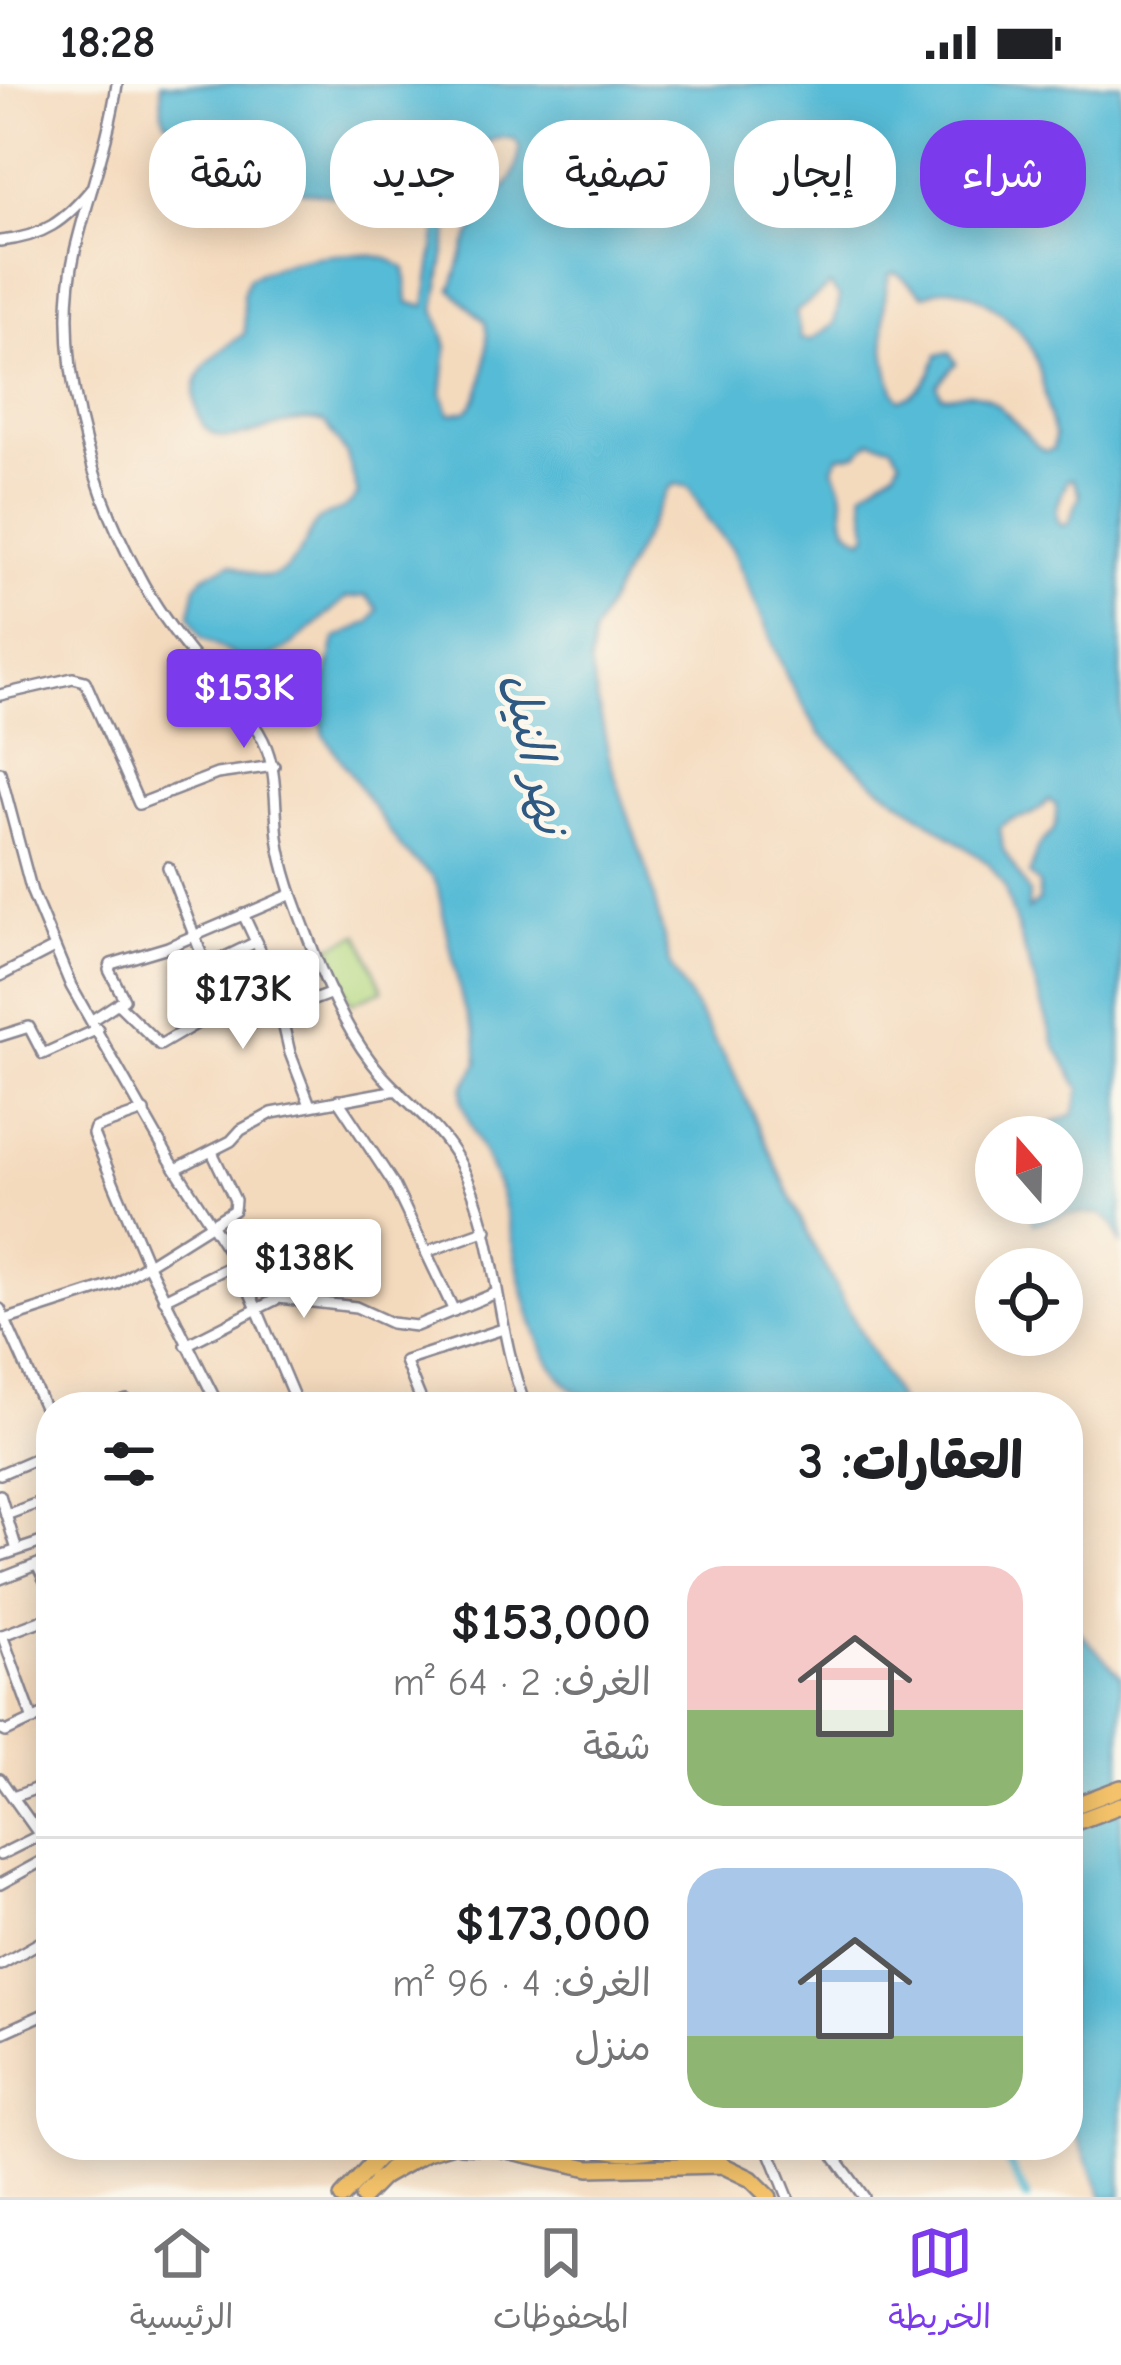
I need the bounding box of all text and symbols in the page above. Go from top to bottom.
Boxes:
text: 18:28 [60,16,156,68]
chip: شقة [149,120,306,228]
chip: جديد [330,120,499,228]
chip: تصفية [523,120,710,228]
chip: إيجار [734,120,896,228]
chip: شراء [920,120,1086,228]
pin: $153K [160,649,328,751]
text: $153K [194,665,294,710]
water label: نهر النيل [491,668,580,843]
pin: $173K [159,950,327,1052]
text: $173K [194,966,292,1011]
north arrow [975,1116,1083,1224]
map controls [975,1116,1083,1356]
pin: $138K [220,1219,388,1321]
text: $138K [254,1235,354,1280]
button: locate [975,1248,1083,1356]
icon: filters [96,1431,162,1497]
text: العقارات: 3 [798,1432,1023,1491]
text: $153,000 [451,1593,651,1652]
icon: home [783,1614,927,1758]
text: الغرف: 2 · 64 m² [393,1660,651,1705]
text: شقة [583,1724,651,1769]
text: $173,000 [455,1894,651,1953]
icon: home [783,1916,927,2060]
text: الغرف: 4 · 96 m² [392,1961,651,2006]
text: منزل [574,2025,651,2070]
tab: الرئيسية [130,2220,233,2346]
tab: المحفوظات [493,2220,629,2346]
tab: الخريطة [888,2220,991,2346]

